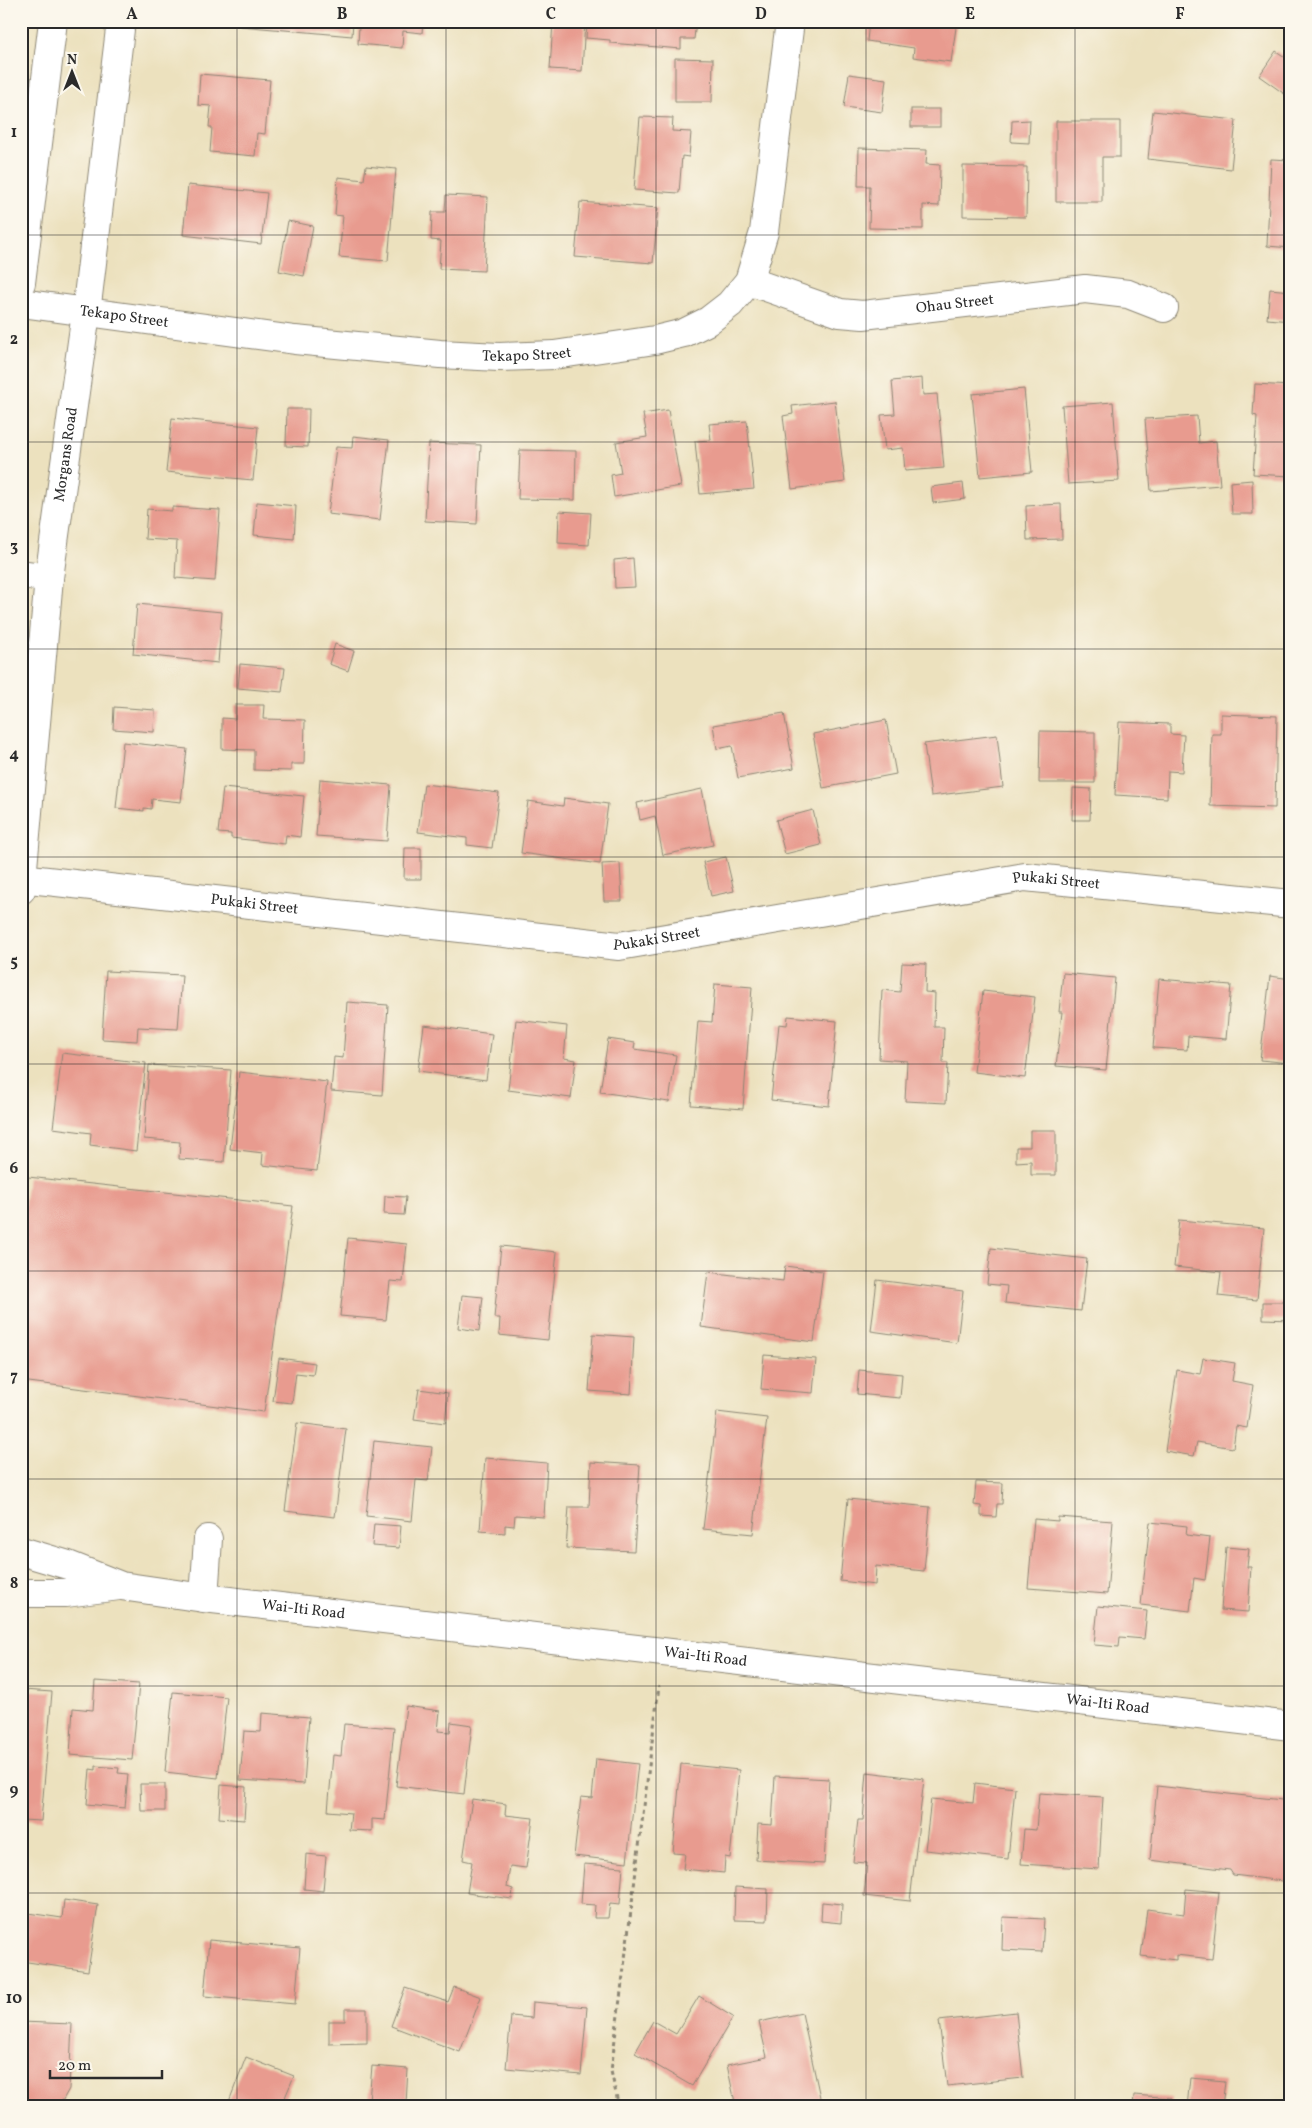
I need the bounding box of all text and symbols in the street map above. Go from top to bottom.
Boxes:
text: A [126,4,138,26]
text: B [337,4,348,26]
text: C [546,4,556,26]
text: D [755,4,767,26]
text: E [965,4,975,26]
text: F [1175,4,1185,26]
north arrow [48,48,98,98]
text: N [67,51,77,70]
text: 1 [11,122,17,144]
street label: Ohau Street [915,289,995,319]
street label: Tekapo Street [78,301,170,333]
text: 2 [10,329,18,351]
street label: Tekapo Street [482,342,573,368]
street label: Morgans Road [49,406,83,503]
text: 3 [10,536,18,558]
text: 4 [9,744,19,766]
street label: Pukaki Street [1011,866,1101,895]
street label: Pukaki Street [210,889,299,920]
street label: Pukaki Street [612,922,702,957]
text: 5 [10,951,18,973]
text: 6 [10,1158,19,1180]
text: 7 [10,1366,18,1388]
text: 8 [10,1573,18,1595]
street label: Wai-Iti Road [261,1594,346,1625]
street label: Wai-Iti Road [663,1642,748,1672]
street label: Wai-Iti Road [1065,1689,1151,1720]
text: 9 [10,1780,19,1802]
text: 10 [6,1988,22,2010]
scale bar [50,2048,162,2080]
text: 20 m [58,2056,91,2077]

